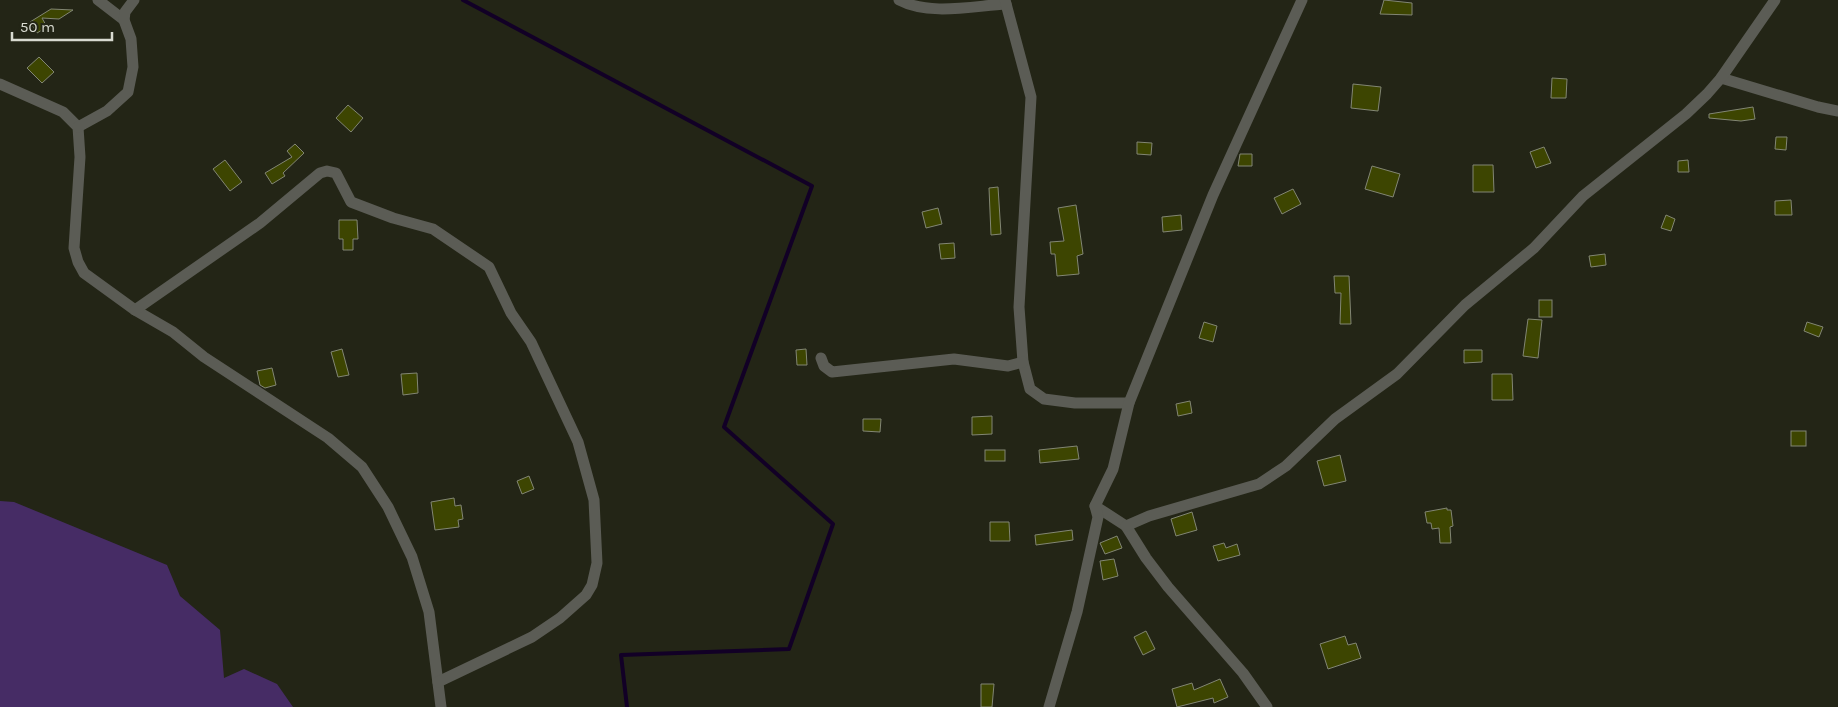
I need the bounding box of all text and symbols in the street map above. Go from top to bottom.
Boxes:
scale bar [12,10,112,42]
text: 50 m [20,18,55,36]

